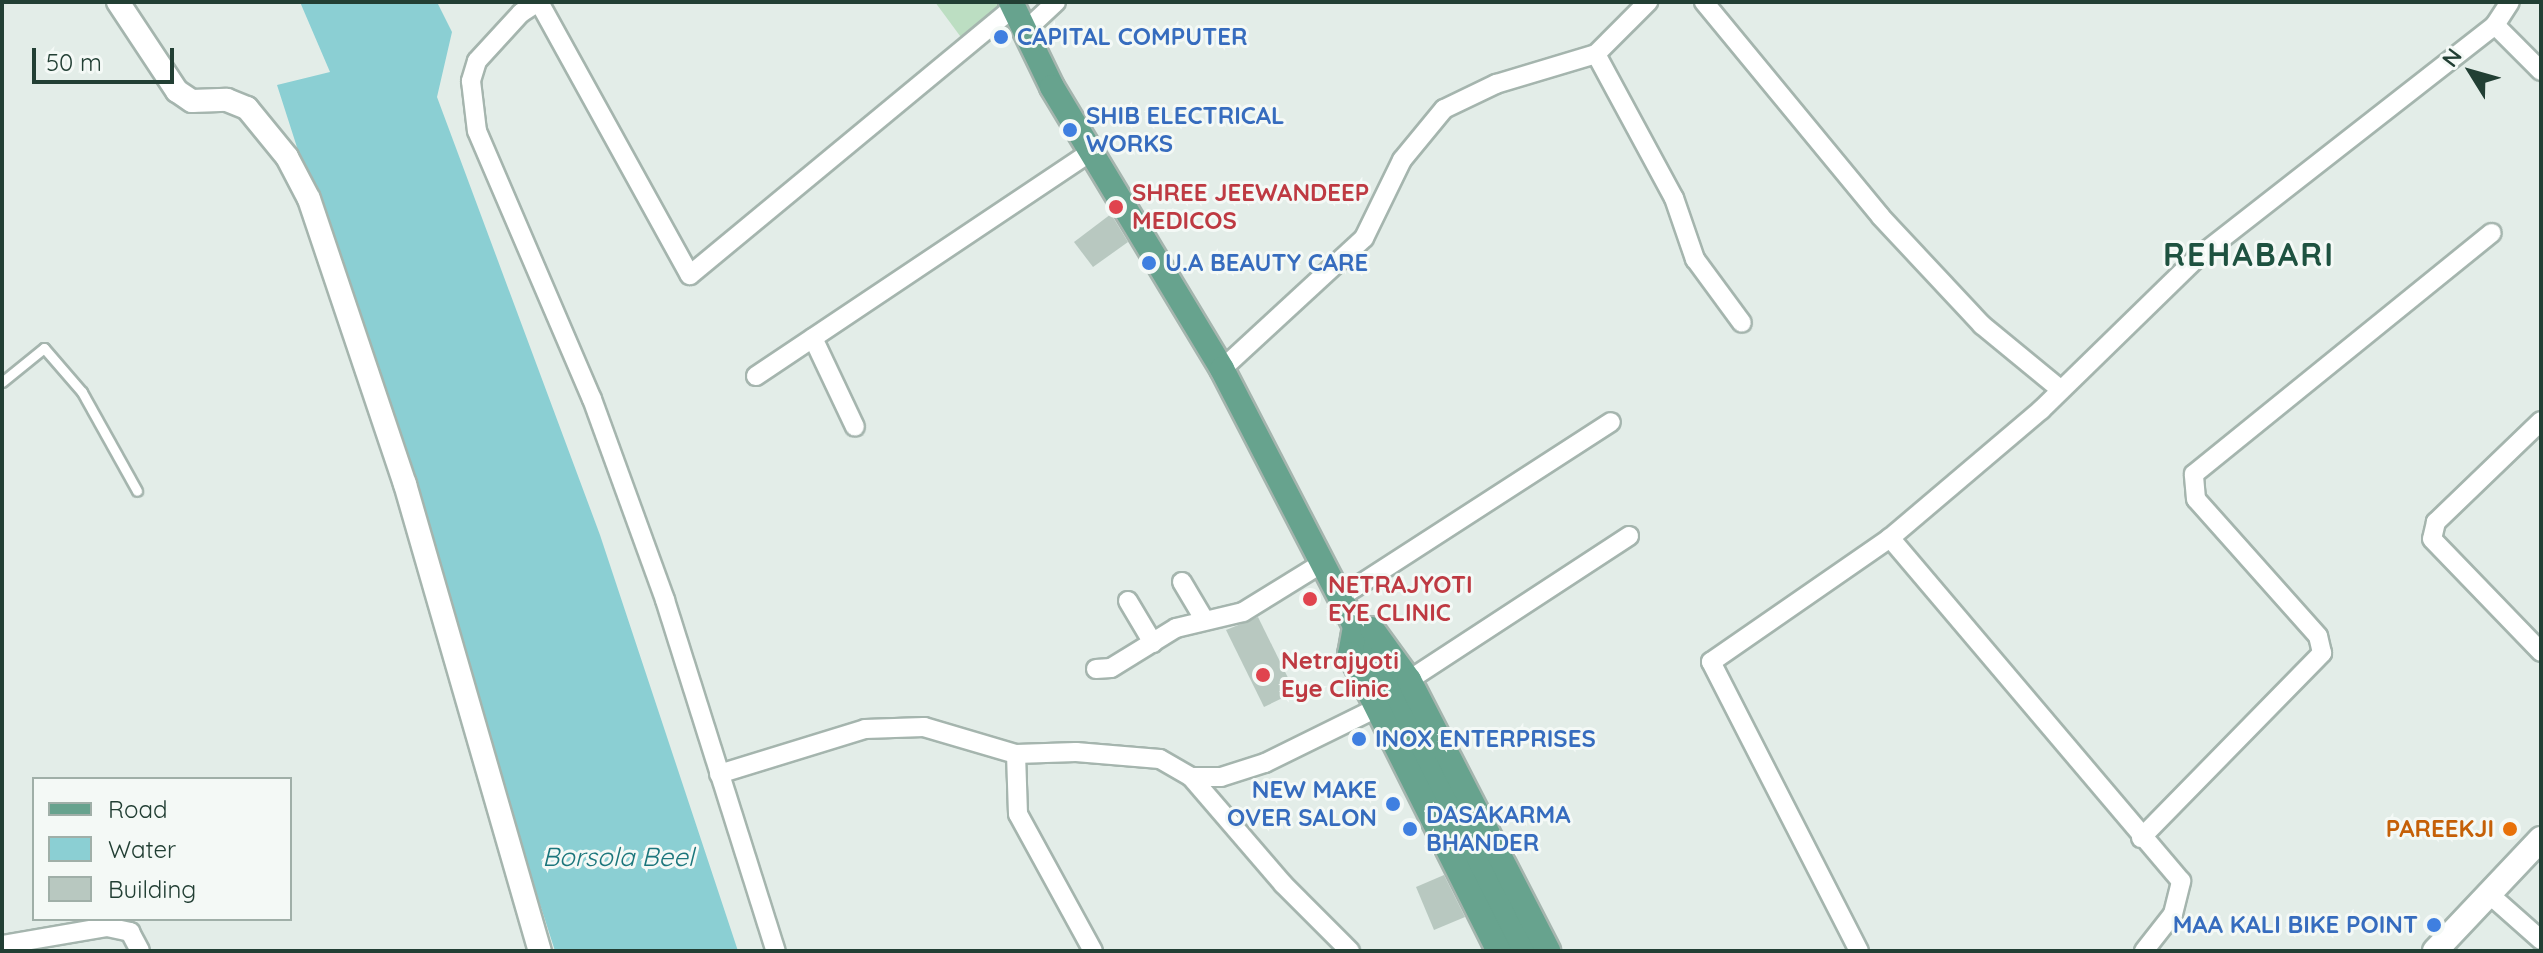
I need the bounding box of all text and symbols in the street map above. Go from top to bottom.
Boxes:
place label: CAPITAL COMPUTER [1017,23,1247,51]
marker: CAPITAL COMPUTER [992,28,1010,46]
scale bar [36,32,178,82]
north arrow [2431,32,2511,112]
text: N [2436,43,2468,72]
text: 50 m [46,47,102,77]
place label: SHIB ELECTRICAL WORKS [1086,102,1285,158]
marker: SHIB ELECTRICAL WORKS [1061,121,1079,139]
place label: SHREE JEEWANDEEP MEDICOS [1132,179,1369,235]
marker: SHREE JEEWANDEEP MEDICOS [1107,198,1125,216]
district label: REHABARI [2163,235,2335,273]
place label: U.A BEAUTY CARE [1165,249,1368,277]
marker: U.A BEAUTY CARE [1140,254,1158,272]
place label: NETRAJYOTI EYE CLINIC [1328,571,1473,627]
marker: NETRAJYOTI EYE CLINIC [1299,588,1321,610]
place label: Netrajyoti Eye Clinic [1281,647,1399,703]
marker: Netrajyoti Eye Clinic [1252,664,1274,686]
place label: INOX ENTERPRISES [1375,725,1596,753]
marker: INOX ENTERPRISES [1350,730,1368,748]
place label: NEW MAKE OVER SALON [1227,776,1377,832]
legend [32,777,292,921]
text: Road [108,794,168,824]
marker: NEW MAKE OVER SALON [1384,795,1402,813]
place label: DASAKARMA BHANDER [1426,801,1571,857]
place label: PAREEKJI [2386,815,2494,843]
marker: DASAKARMA BHANDER [1401,820,1419,838]
marker: PAREEKJI [2501,820,2519,838]
text: Water [108,834,176,864]
water label: Borsola Beel [542,841,694,873]
text: Building [108,874,196,904]
place label: MAA KALI BIKE POINT [2173,911,2418,939]
marker: MAA KALI BIKE POINT [2425,916,2443,934]

